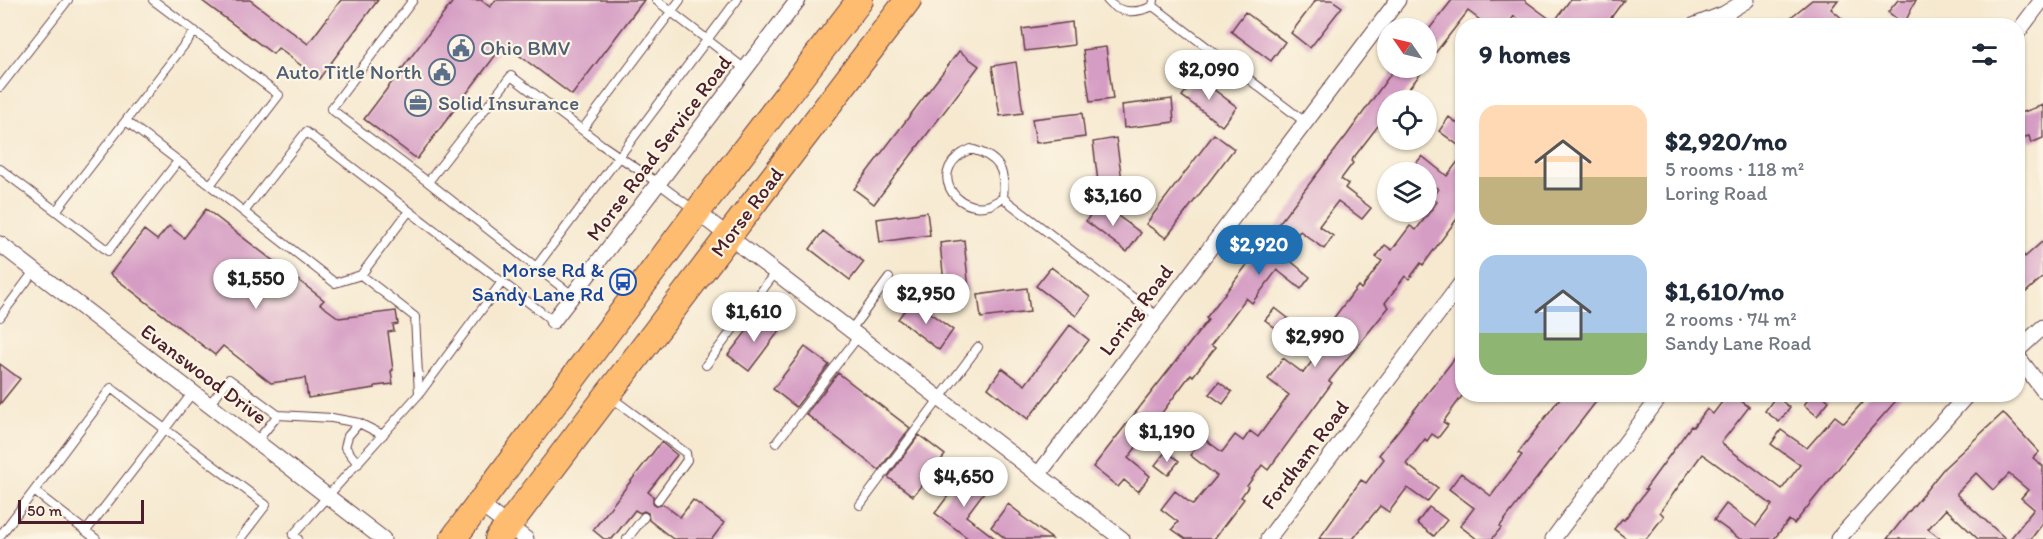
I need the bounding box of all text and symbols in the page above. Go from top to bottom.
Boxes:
north arrow [1377,18,1437,78]
map controls [1377,18,1437,222]
public building icon: Ohio BMV [446,33,476,63]
place label: Ohio BMV [480,35,571,60]
text: 9 homes [1479,38,1571,70]
icon: filters [1968,38,2001,71]
street label: Morse Road Service Road [581,50,737,245]
pin: $2,090 [1160,50,1258,101]
public building icon: Auto Title North [427,57,457,87]
text: $2,090 [1179,57,1239,81]
place label: Auto Title North [276,59,422,84]
office icon: Solid Insurance [403,88,433,118]
place label: Solid Insurance [438,90,579,115]
button: locate [1377,90,1437,150]
text: $2,920/mo [1665,125,1787,157]
icon: home [1527,129,1599,201]
text: 5 rooms · 118 m² [1665,157,1804,181]
street label: Morse Road [705,162,789,261]
button: layers [1377,162,1437,222]
pin: $3,160 [1064,176,1162,227]
text: Loring Road [1665,181,1768,205]
text: $3,160 [1084,183,1142,207]
pin: $2,920 [1210,225,1308,276]
text: $2,920 [1230,232,1288,256]
place label: Morse Rd & Sandy Lane Rd [472,257,604,306]
pin: $1,550 [207,259,305,310]
street label: Loring Road [1093,259,1178,360]
text: $1,550 [227,266,285,290]
bus stop icon: Morse Rd & Sandy Lane Rd [608,267,638,297]
pin: $2,950 [877,274,975,325]
text: $1,610/mo [1665,275,1784,307]
icon: home [1527,279,1599,351]
text: $2,950 [897,281,955,305]
pin: $1,610 [705,292,803,343]
text: $1,610 [726,299,782,323]
text: 2 rooms · 74 m² [1665,307,1797,331]
pin: $2,990 [1266,317,1364,368]
street label: Evanswood Drive [136,318,272,429]
text: $2,990 [1286,324,1344,348]
text: Sandy Lane Road [1665,331,1811,355]
street label: Fordham Road [1256,395,1354,514]
pin: $1,190 [1118,412,1216,463]
text: $1,190 [1139,419,1195,443]
pin: $4,650 [915,457,1013,508]
text: $4,650 [934,464,994,488]
scale bar [18,497,144,524]
text: 50 m [27,501,62,520]

